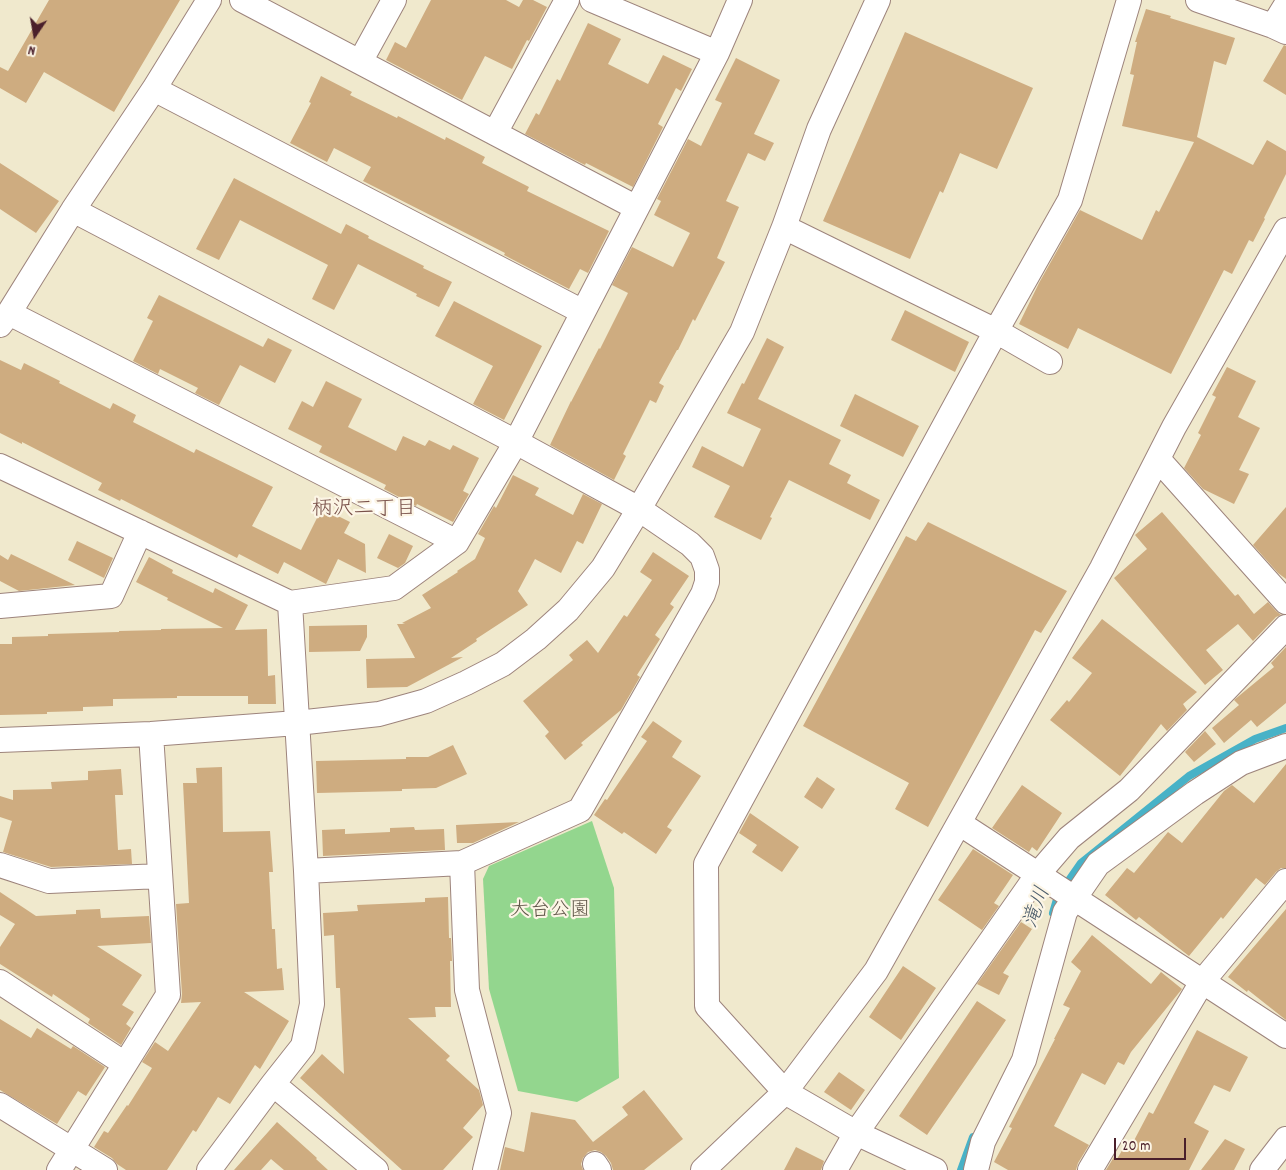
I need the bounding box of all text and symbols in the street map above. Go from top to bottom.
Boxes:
north arrow [10,10,60,60]
text: N [26,39,37,60]
district label: 柄沢二丁目 [312,498,416,524]
water label: 滝川 [1020,884,1058,932]
park label: 大台公園 [510,900,590,924]
scale bar [1116,1128,1188,1160]
text: 20 m [1122,1136,1150,1158]

